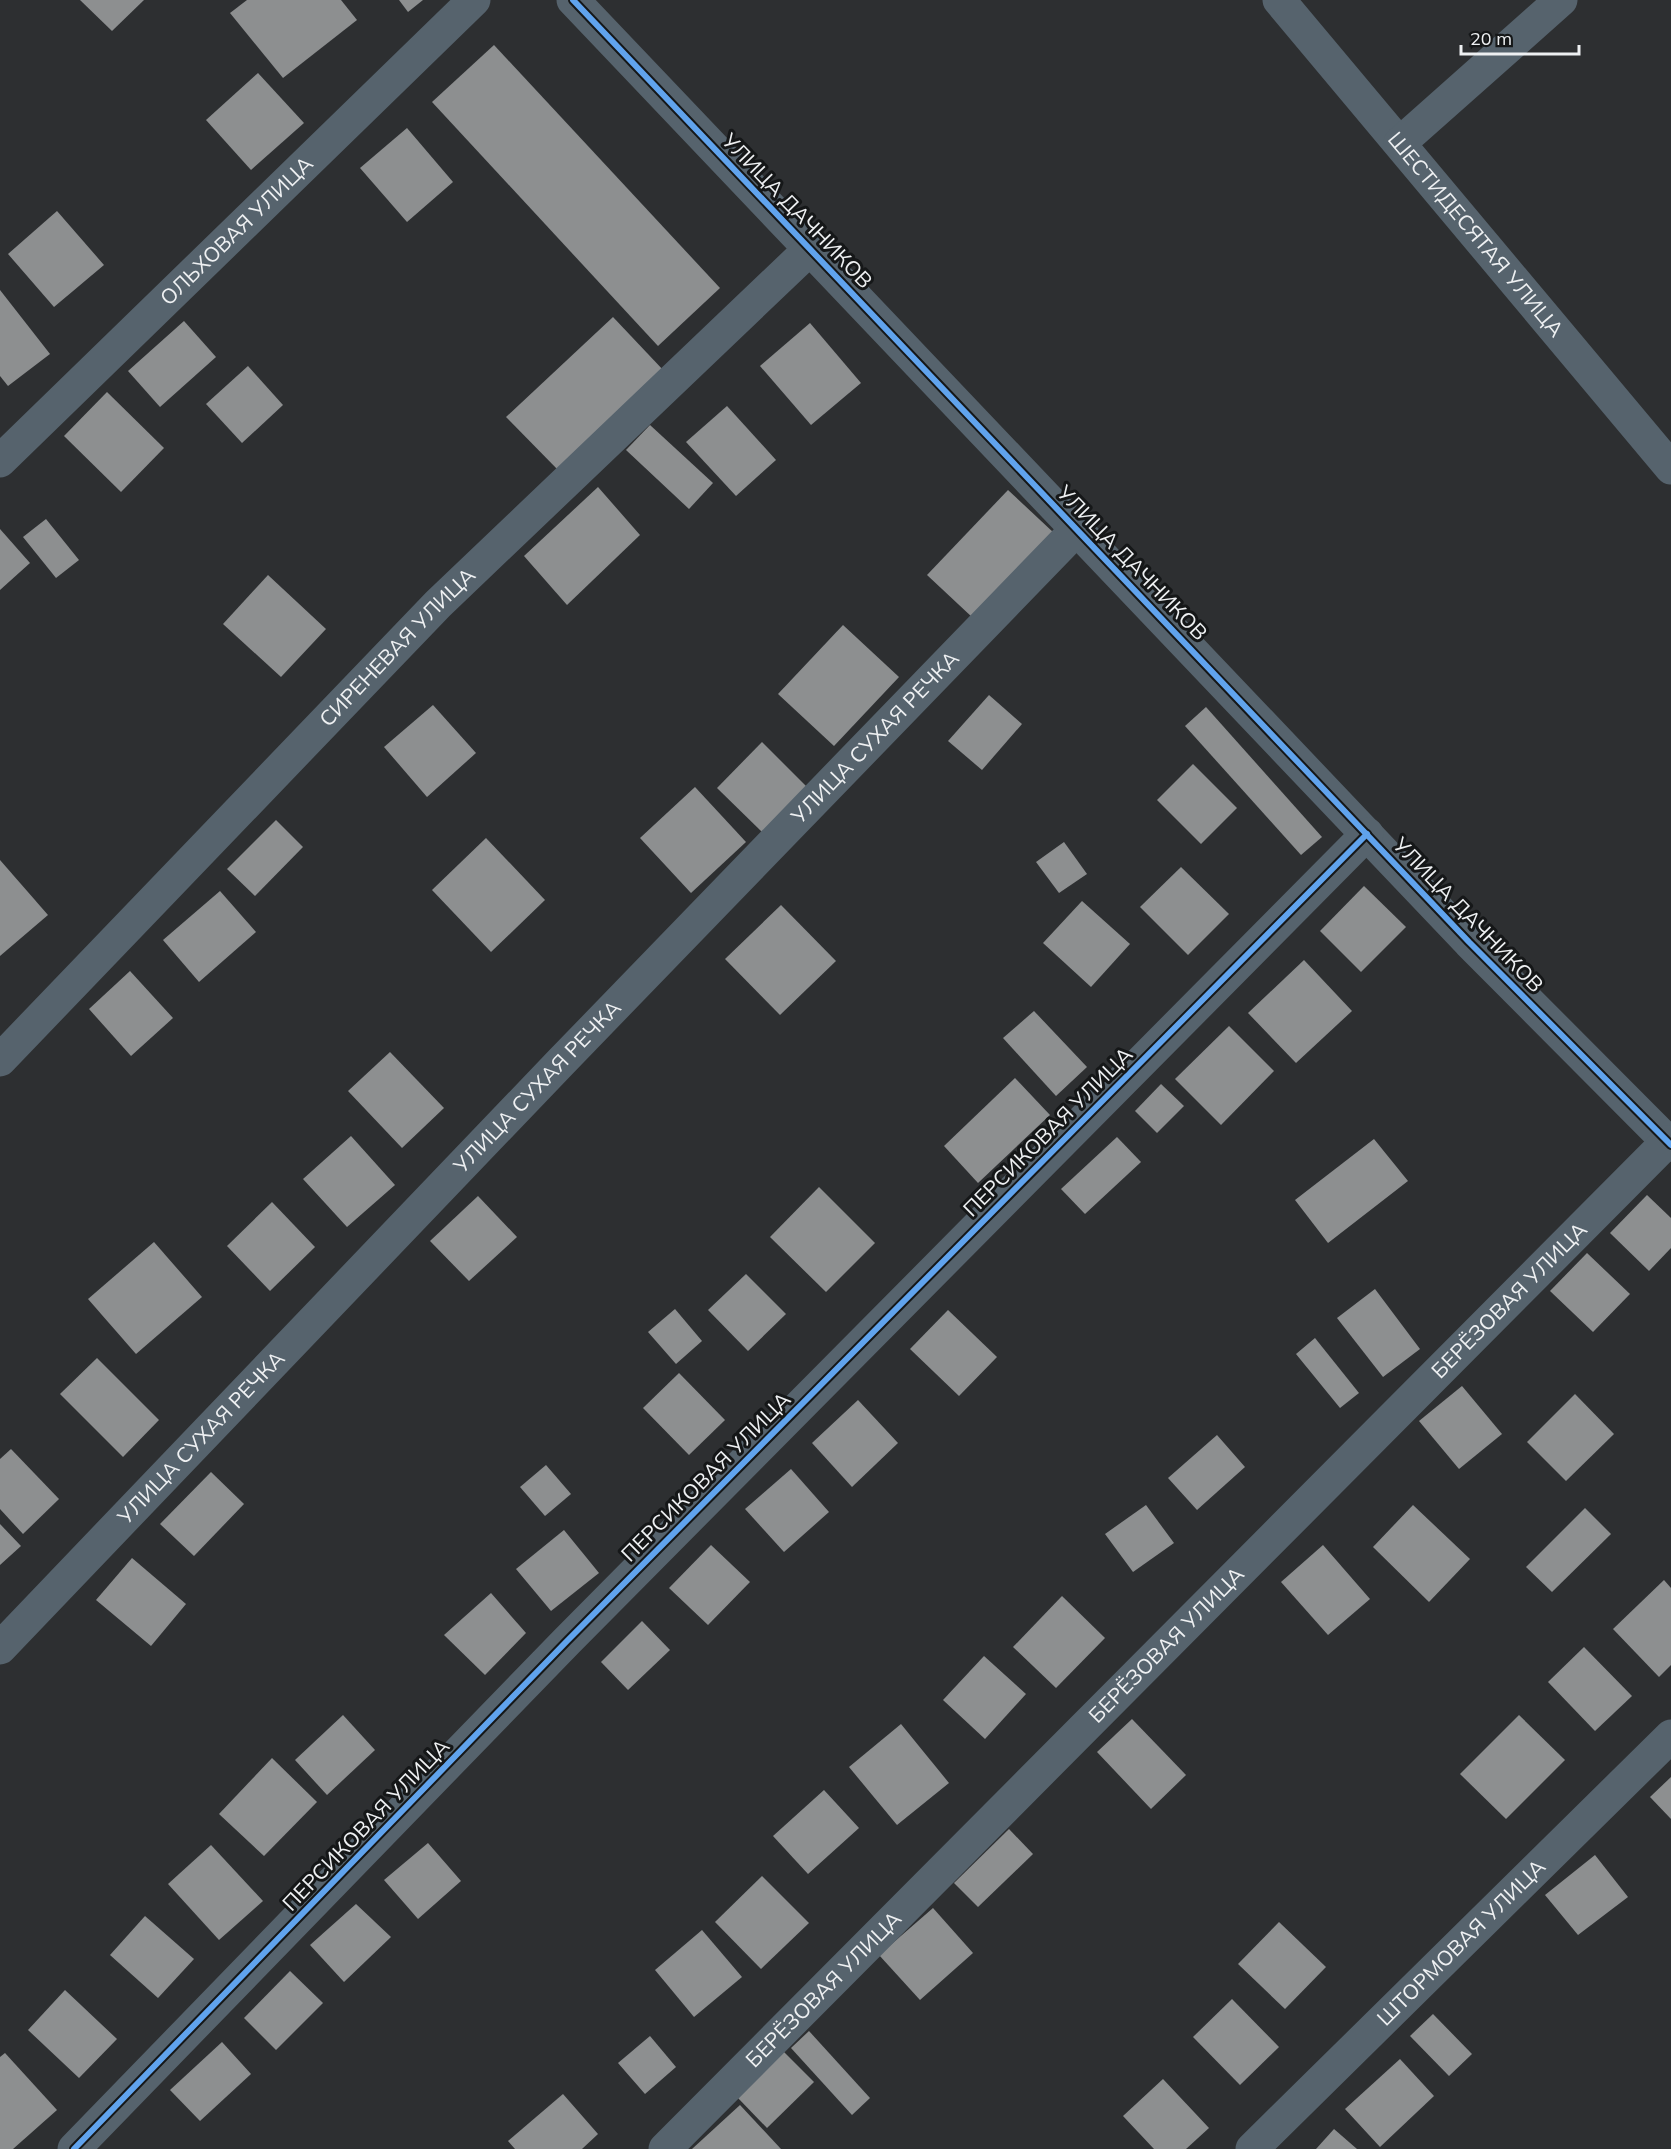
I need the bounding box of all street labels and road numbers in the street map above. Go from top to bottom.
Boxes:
street label: ШЕСТИДЕСЯТАЯ УЛИЦА [1383,126,1570,342]
street label: УЛИЦА ДАЧНИКОВ [716,127,878,293]
street label: ОЛЬХОВАЯ УЛИЦА [154,150,318,310]
street label: УЛИЦА ДАЧНИКОВ [1051,479,1213,645]
street label: СИРЕНЕВАЯ УЛИЦА [313,561,480,732]
street label: УЛИЦА СУХАЯ РЕЧКА [784,645,964,829]
street label: УЛИЦА ДАЧНИКОВ [1387,831,1549,997]
street label: УЛИЦА СУХАЯ РЕЧКА [447,994,626,1179]
street label: ПЕРСИКОВАЯ УЛИЦА [957,1041,1138,1222]
street label: БЕРЁЗОВАЯ УЛИЦА [1425,1216,1592,1383]
street label: УЛИЦА СУХАЯ РЕЧКА [111,1345,290,1530]
street label: ПЕРСИКОВАЯ УЛИЦА [615,1386,796,1567]
street label: БЕРЁЗОВАЯ УЛИЦА [1083,1560,1249,1728]
street label: ПЕРСИКОВАЯ УЛИЦА [276,1732,455,1916]
street label: ШТОРМОВАЯ УЛИЦА [1371,1853,1551,2031]
street label: БЕРЁЗОВАЯ УЛИЦА [740,1905,907,2072]

